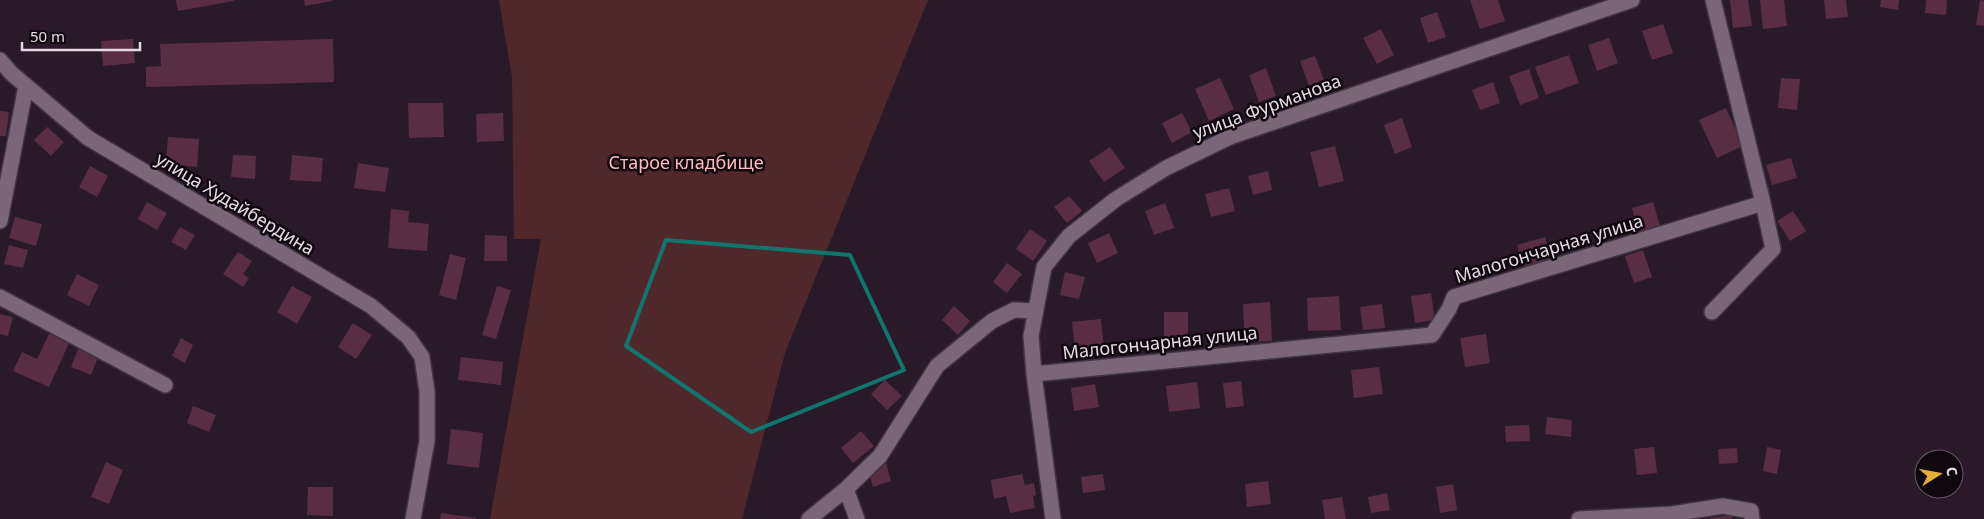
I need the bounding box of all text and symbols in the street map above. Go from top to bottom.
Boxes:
scale bar [22,20,140,52]
text: 50 m [30,26,65,46]
street label: улица Фурманова [1189,68,1344,144]
street label: улица Худайбердина [152,146,319,260]
park label: Старое кладбище [608,150,764,174]
street label: Малогончарная улица [1452,208,1646,288]
street label: Малогончарная улица [1061,320,1258,364]
north arrow [1914,449,1964,499]
text: С [1942,465,1962,478]

